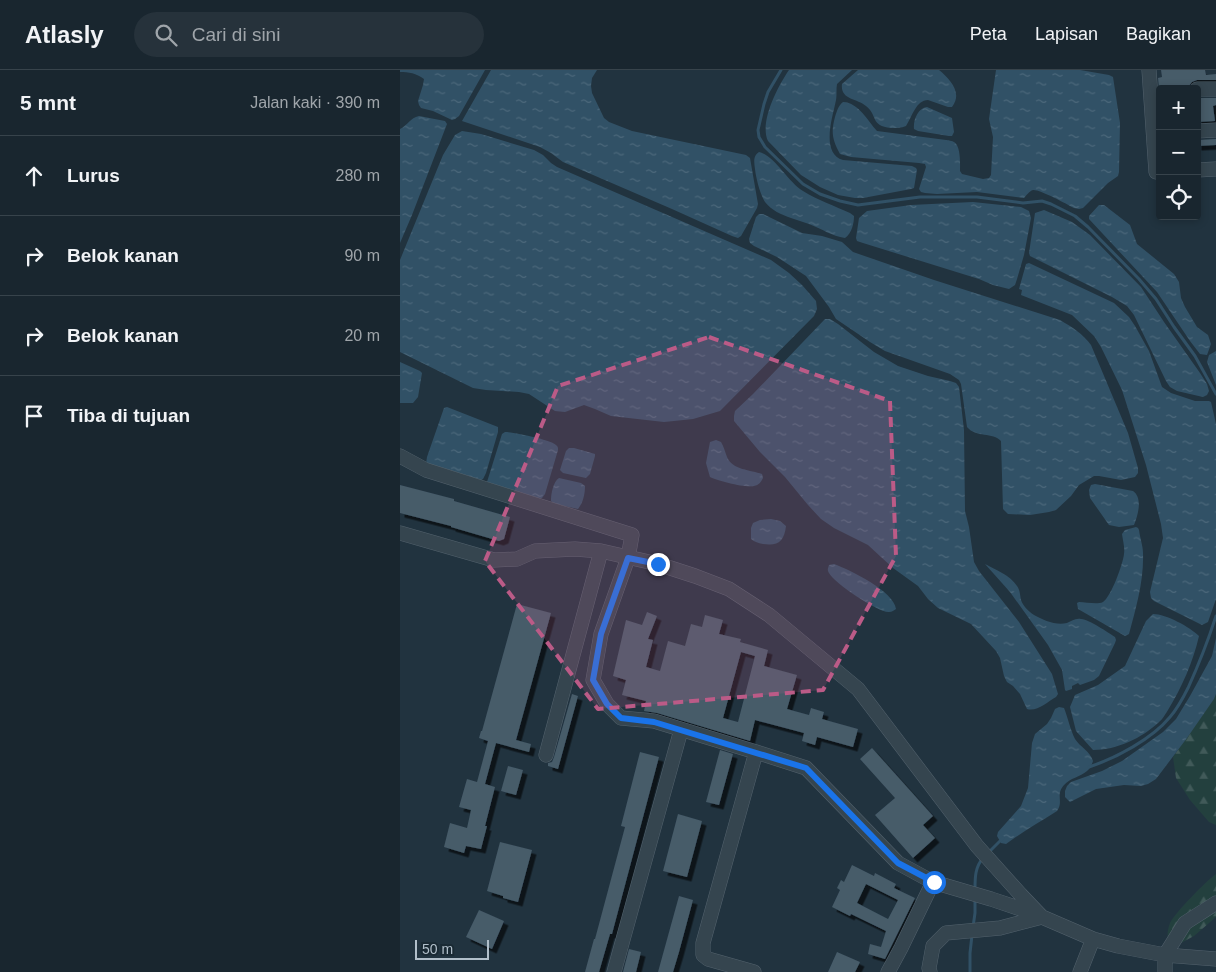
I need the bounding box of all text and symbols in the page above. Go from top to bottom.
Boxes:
search box [134,12,484,57]
text: Atlasly [25,21,104,48]
icon: search [152,21,180,49]
text: Cari di sini [192,24,280,45]
text: Peta [970,24,1007,44]
text: Lapisan [1035,24,1098,44]
text: Bagikan [1126,24,1191,44]
map controls [1156,85,1201,220]
button: + [1156,85,1201,130]
text: 5 mnt [20,91,76,114]
text: Jalan kaki · 390 m [250,94,380,111]
button: − [1156,130,1201,175]
icon: ahead [20,162,48,190]
text: Lurus [67,165,120,186]
text: 280 m [336,167,380,184]
button: locate [1156,175,1201,220]
icon: right [20,242,48,270]
text: Belok kanan [67,245,179,266]
text: 90 m [344,247,380,264]
icon: right [20,322,48,350]
text: Belok kanan [67,325,179,346]
text: 20 m [344,327,380,344]
icon: arrive [20,402,48,430]
text: Tiba di tujuan [67,405,190,426]
route end [647,553,670,576]
route start [923,871,946,894]
scale bar [415,937,489,960]
text: 50 m [422,941,453,957]

